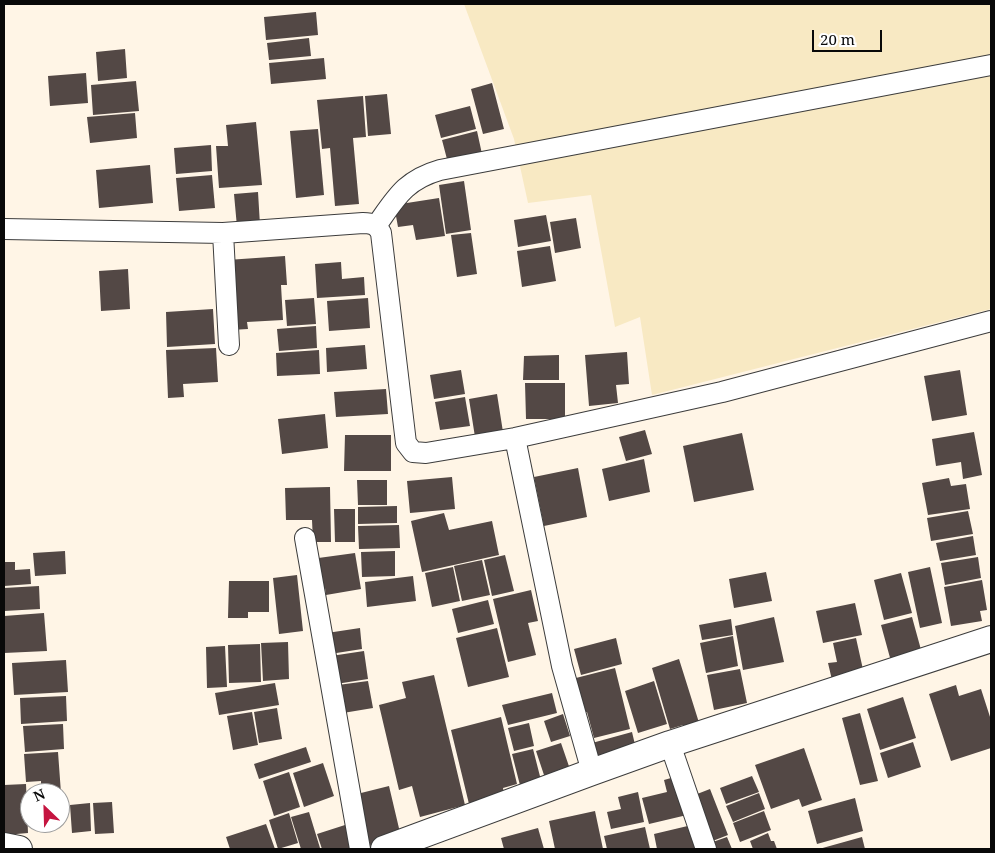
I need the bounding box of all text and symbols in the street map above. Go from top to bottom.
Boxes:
scale bar [815,20,885,52]
text: 20 m [820,29,855,49]
north arrow [20,783,70,833]
text: N [30,784,48,806]

